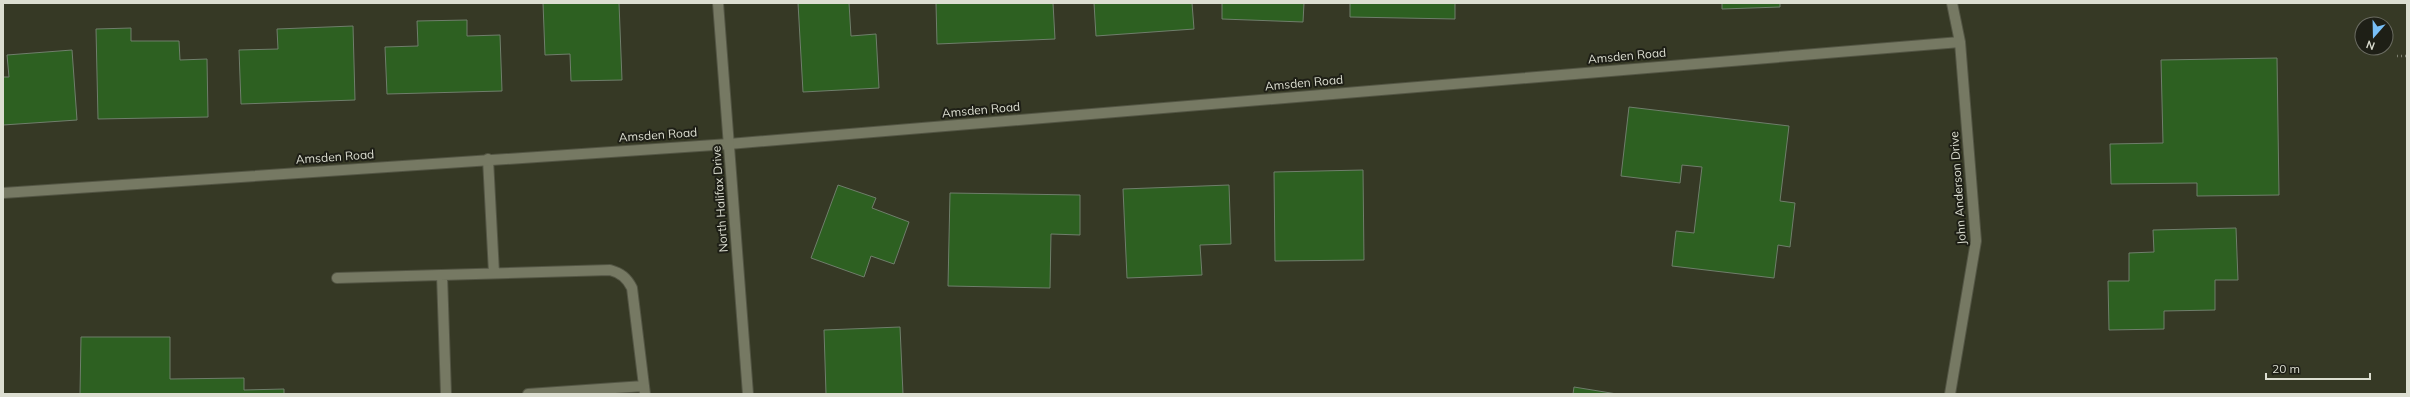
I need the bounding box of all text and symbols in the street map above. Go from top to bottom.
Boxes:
north arrow [2354,16,2394,56]
text: N [2364,37,2377,53]
street label: Amsden Road [1587,45,1667,66]
street label: Amsden Road [1264,72,1344,93]
street label: Amsden Road [941,99,1021,120]
street label: Amsden Road [618,124,698,145]
street label: John Anderson Drive [1946,131,1969,245]
street label: North Halifax Drive [708,145,731,253]
street label: Amsden Road [295,146,375,167]
scale bar [2266,355,2370,381]
text: 20 m [2272,361,2300,376]

